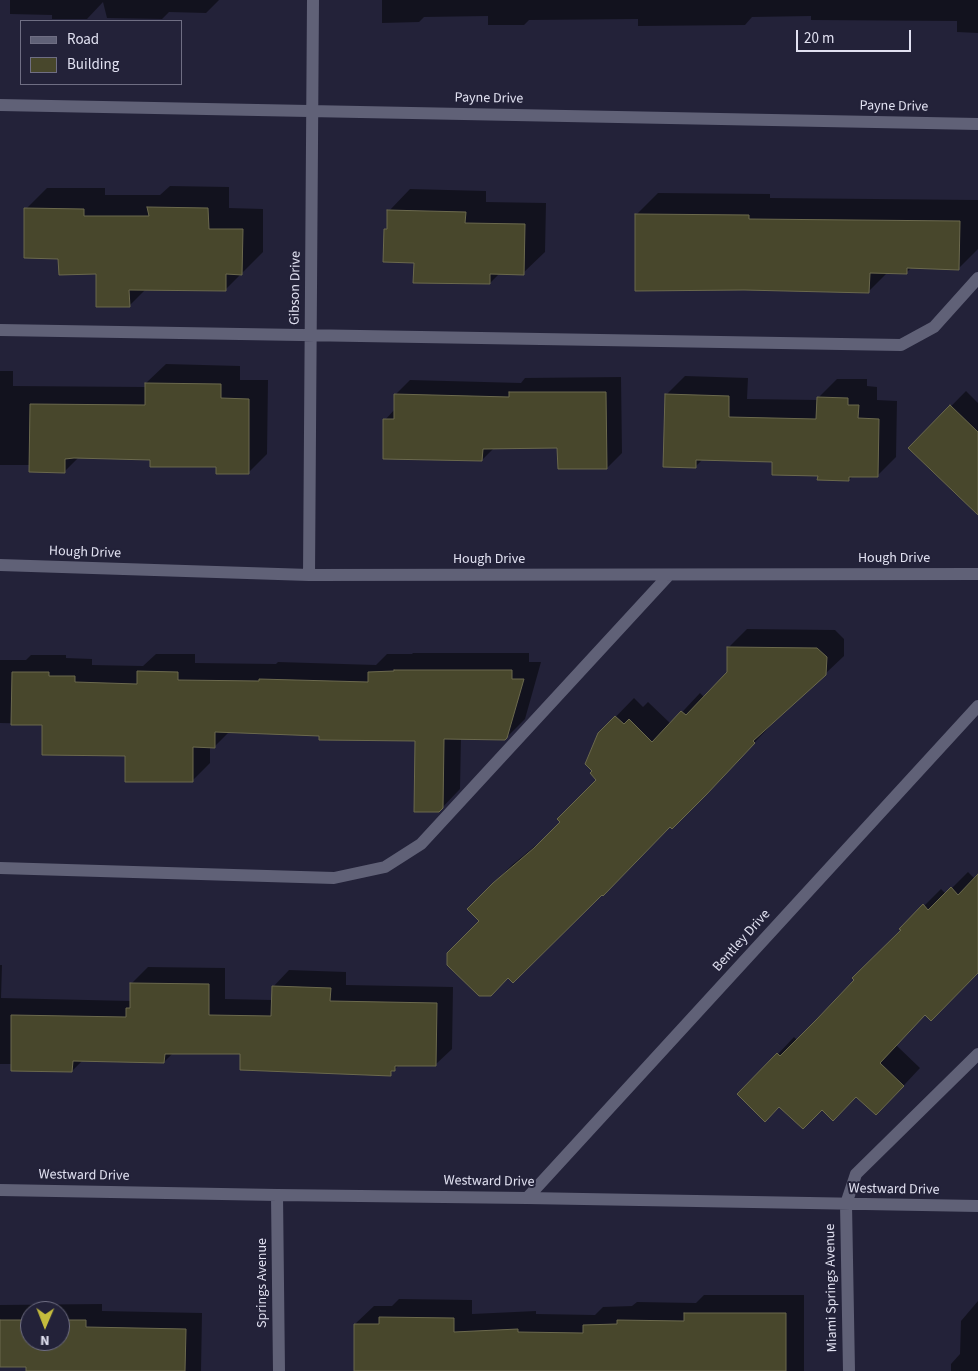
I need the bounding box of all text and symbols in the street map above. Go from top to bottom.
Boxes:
legend [20,20,182,85]
scale bar [798,20,913,52]
text: 20 m [804,28,834,49]
text: Road [67,29,99,50]
text: Building [67,54,119,75]
street label: Payne Drive [455,90,523,108]
street label: Payne Drive [860,98,928,116]
street label: Gibson Drive [287,251,305,325]
street label: Hough Drive [49,543,121,563]
street label: Hough Drive [858,551,930,567]
street label: Hough Drive [453,552,525,568]
street label: Bentley Drive [710,906,774,976]
street label: Westward Drive [38,1167,130,1185]
street label: Westward Drive [443,1173,535,1191]
street label: Westward Drive [848,1181,940,1199]
street label: Miami Springs Avenue [822,1224,842,1352]
street label: Springs Avenue [255,1238,271,1328]
north arrow [20,1301,70,1351]
text: N [40,1330,50,1350]

